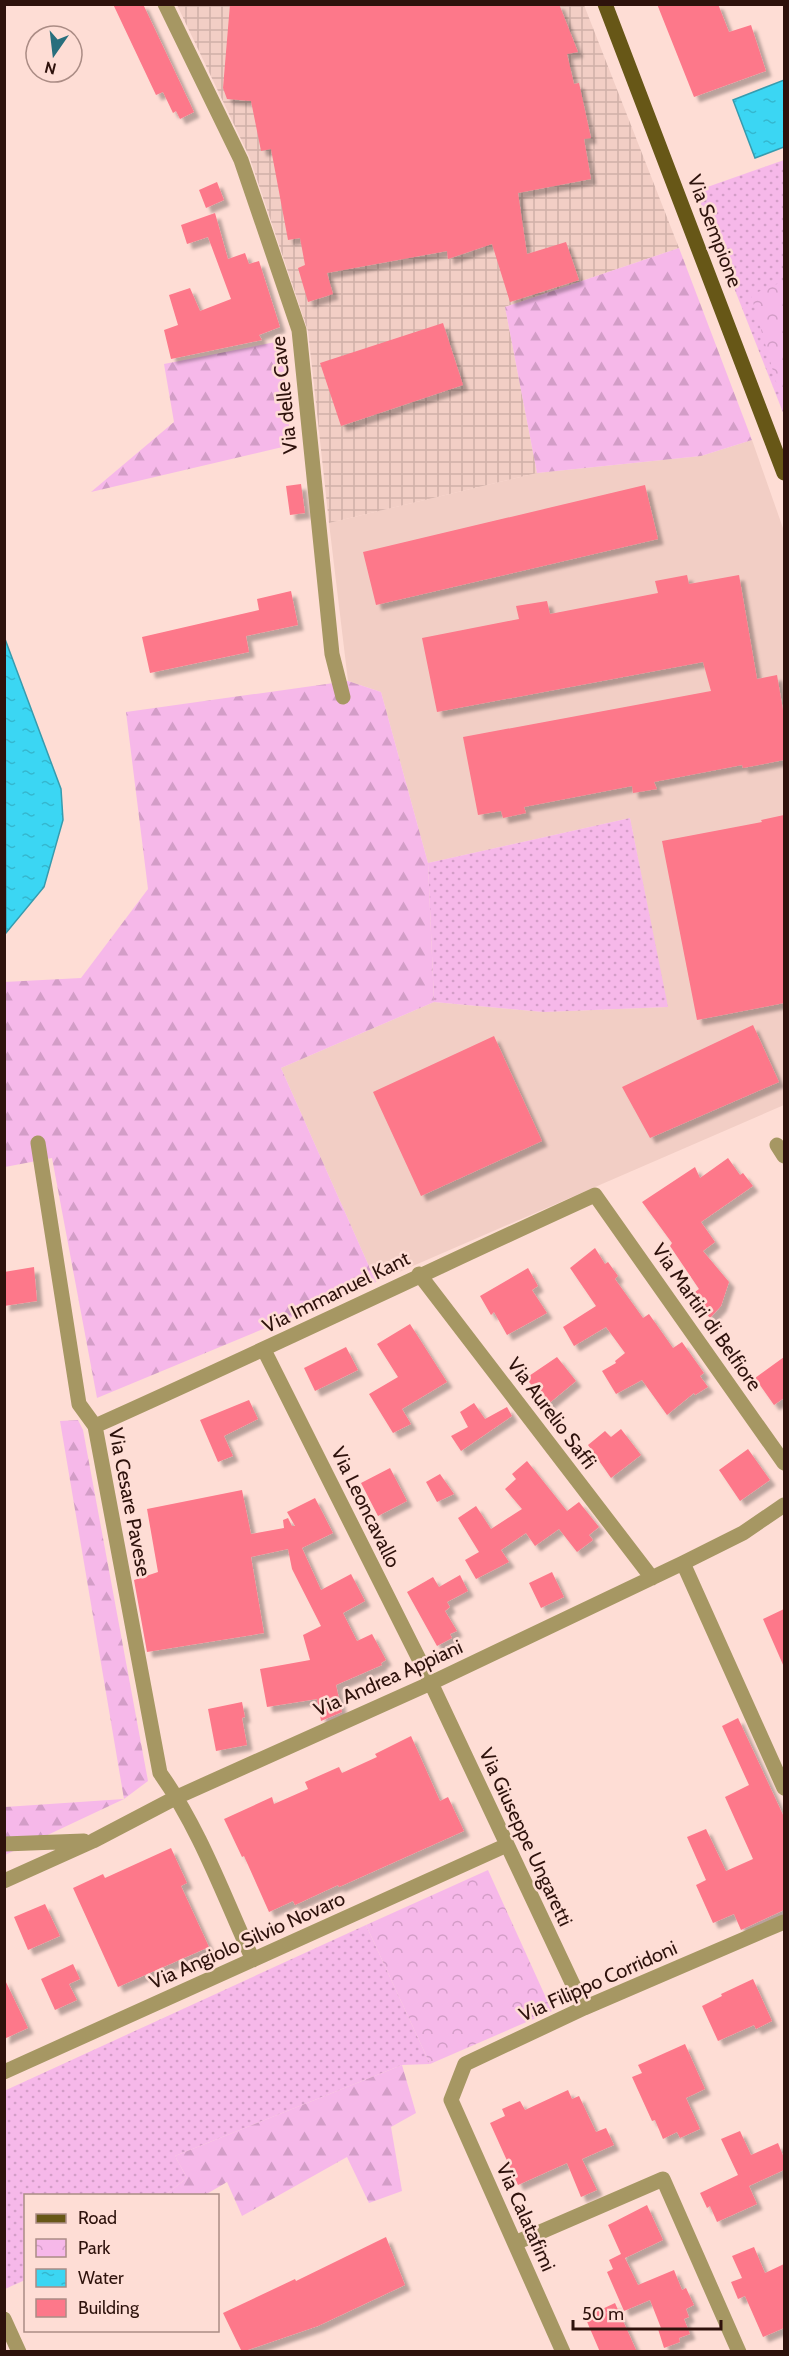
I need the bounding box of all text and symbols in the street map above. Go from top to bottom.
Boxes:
north arrow [24,24,84,84]
text: N [43,57,58,79]
street label: Via Sempione [683,171,747,291]
street label: Via delle Cave [266,335,302,455]
street label: Via Martiri di Belfiore [647,1239,767,1395]
street label: Via Immanuel Kant [258,1246,414,1338]
street label: Via Aurelio Saffi [502,1353,602,1473]
street label: Via Cesare Pavese [104,1425,156,1579]
street label: Via Leoncavallo [326,1443,406,1571]
street label: Via Andrea Appiani [310,1634,466,1722]
street label: Via Giuseppe Ungaretti [474,1744,578,1930]
street label: Via Angiolo Silvio Novaro [145,1886,349,1994]
street label: Via Filippo Corridoni [515,1935,681,2027]
street label: Via Calatafimi [491,2159,561,2275]
legend [24,2194,219,2332]
text: Road [78,2207,117,2229]
text: Park [78,2237,111,2259]
text: Water [78,2267,124,2289]
scale bar [573,2293,722,2331]
text: Building [78,2297,140,2319]
text: 50 m [582,2303,624,2325]

